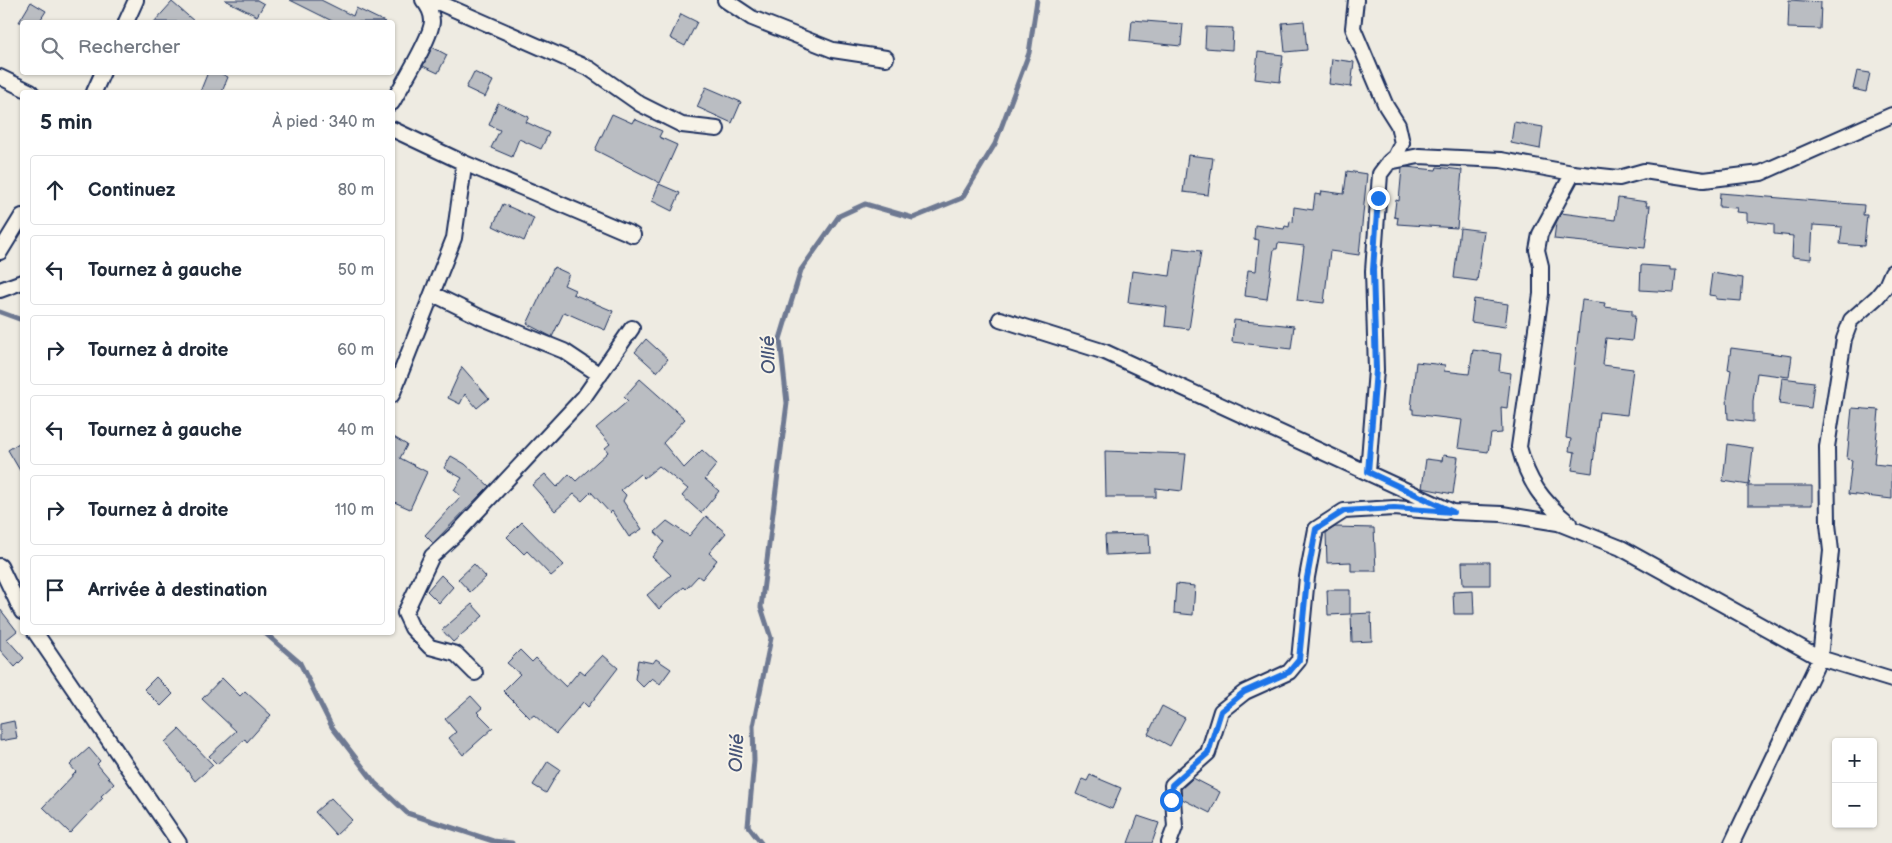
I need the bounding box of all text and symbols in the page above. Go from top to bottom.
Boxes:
search box [20,20,395,75]
icon: search [38,34,66,62]
text: Rechercher [78,36,180,59]
text: 5 min [40,110,93,135]
text: À pied · 340 m [272,113,375,132]
icon: ahead [41,176,69,204]
text: Continuez [88,179,175,202]
text: 80 m [338,181,374,200]
route end [1367,187,1390,210]
icon: left [41,256,69,284]
text: Tournez à gauche [88,259,242,282]
text: 50 m [338,261,374,280]
water label: Ollié [757,335,781,375]
icon: right [41,336,69,364]
text: Tournez à droite [88,339,229,362]
text: 60 m [337,341,374,360]
icon: left [41,416,69,444]
text: Tournez à gauche [88,419,242,442]
text: 40 m [337,421,374,440]
icon: right [41,496,69,524]
text: Tournez à droite [88,499,229,522]
text: 110 m [335,501,374,520]
icon: arrive [41,576,69,604]
text: Arrivée à destination [88,579,267,602]
water label: Ollié [725,733,749,773]
map controls [1832,738,1877,828]
button: + [1832,738,1877,783]
button: − [1832,783,1877,828]
route start [1160,789,1183,812]

